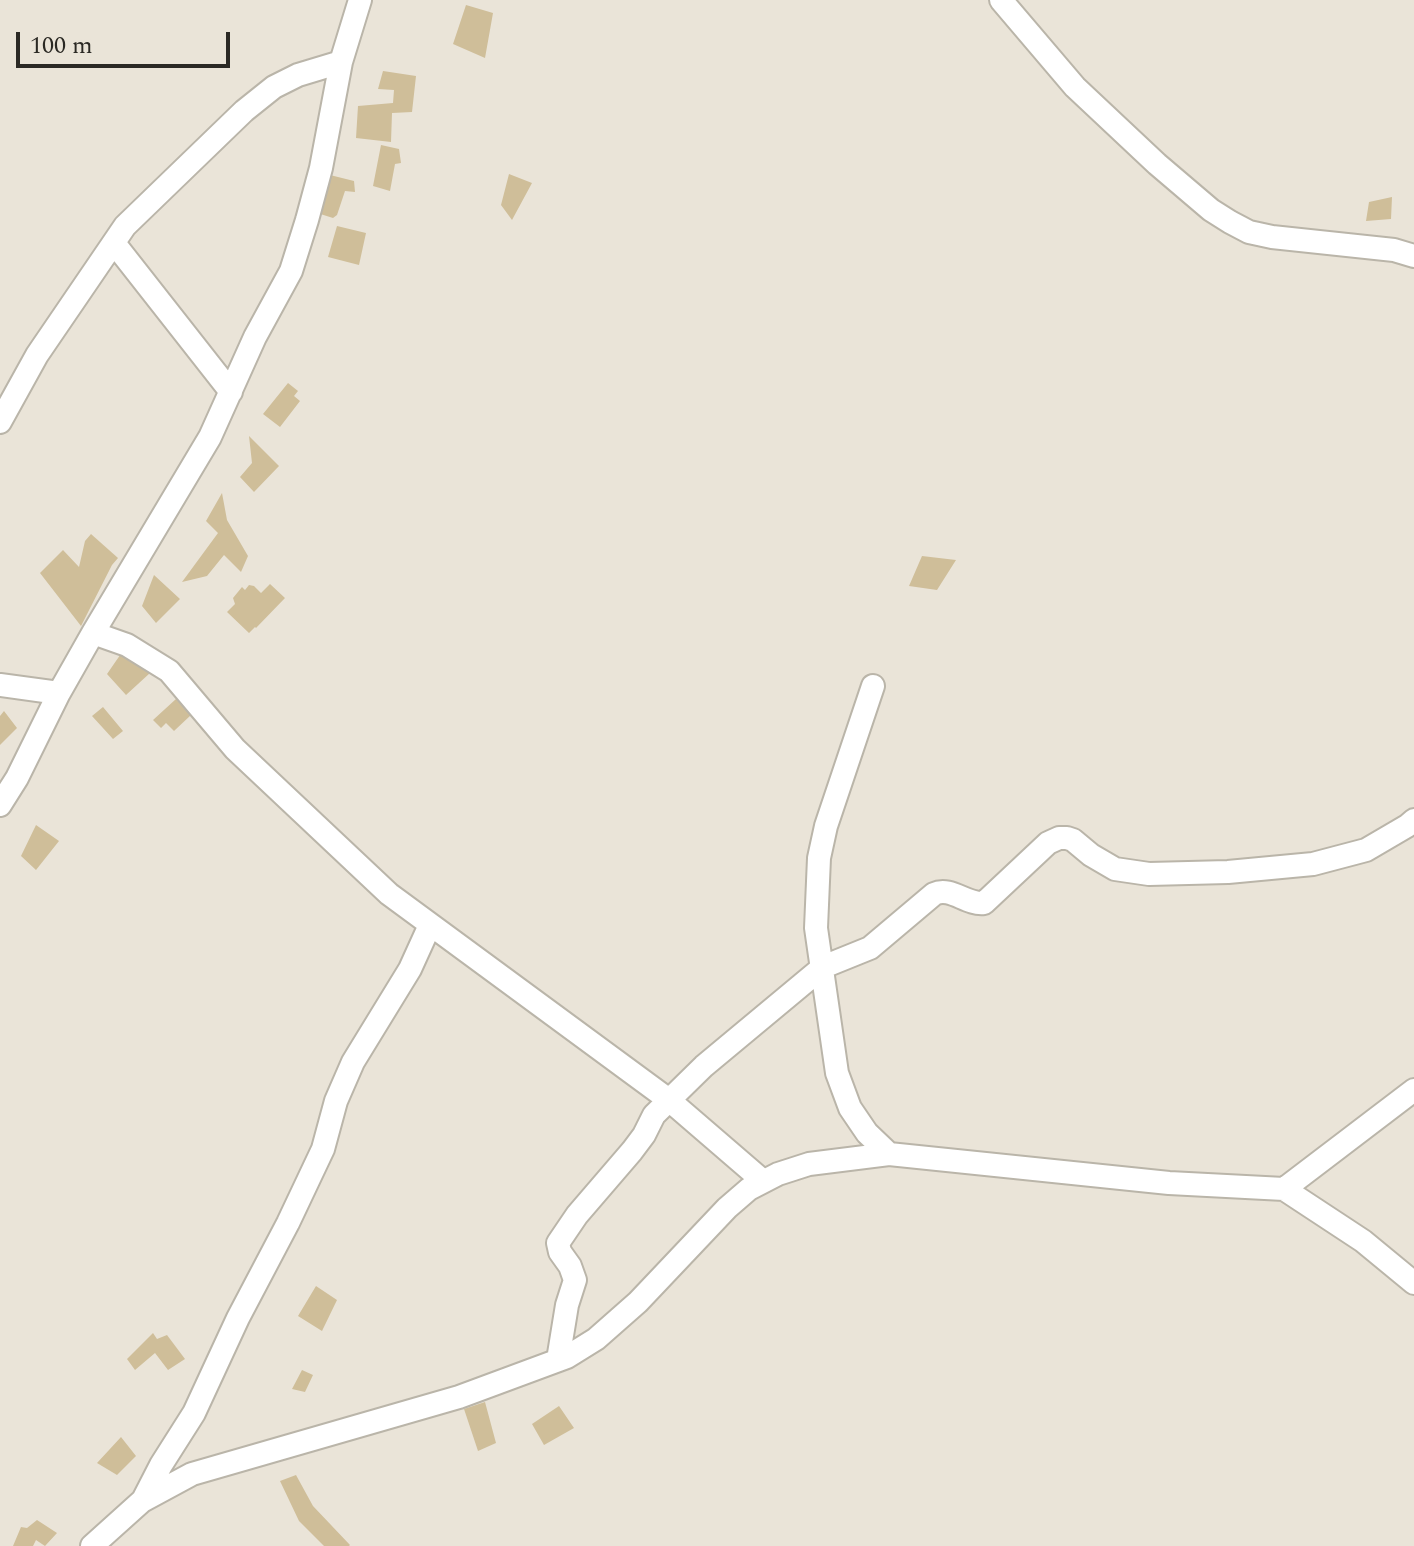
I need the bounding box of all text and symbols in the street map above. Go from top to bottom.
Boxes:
scale bar [20,16,234,66]
text: 100 m [30,28,93,64]

